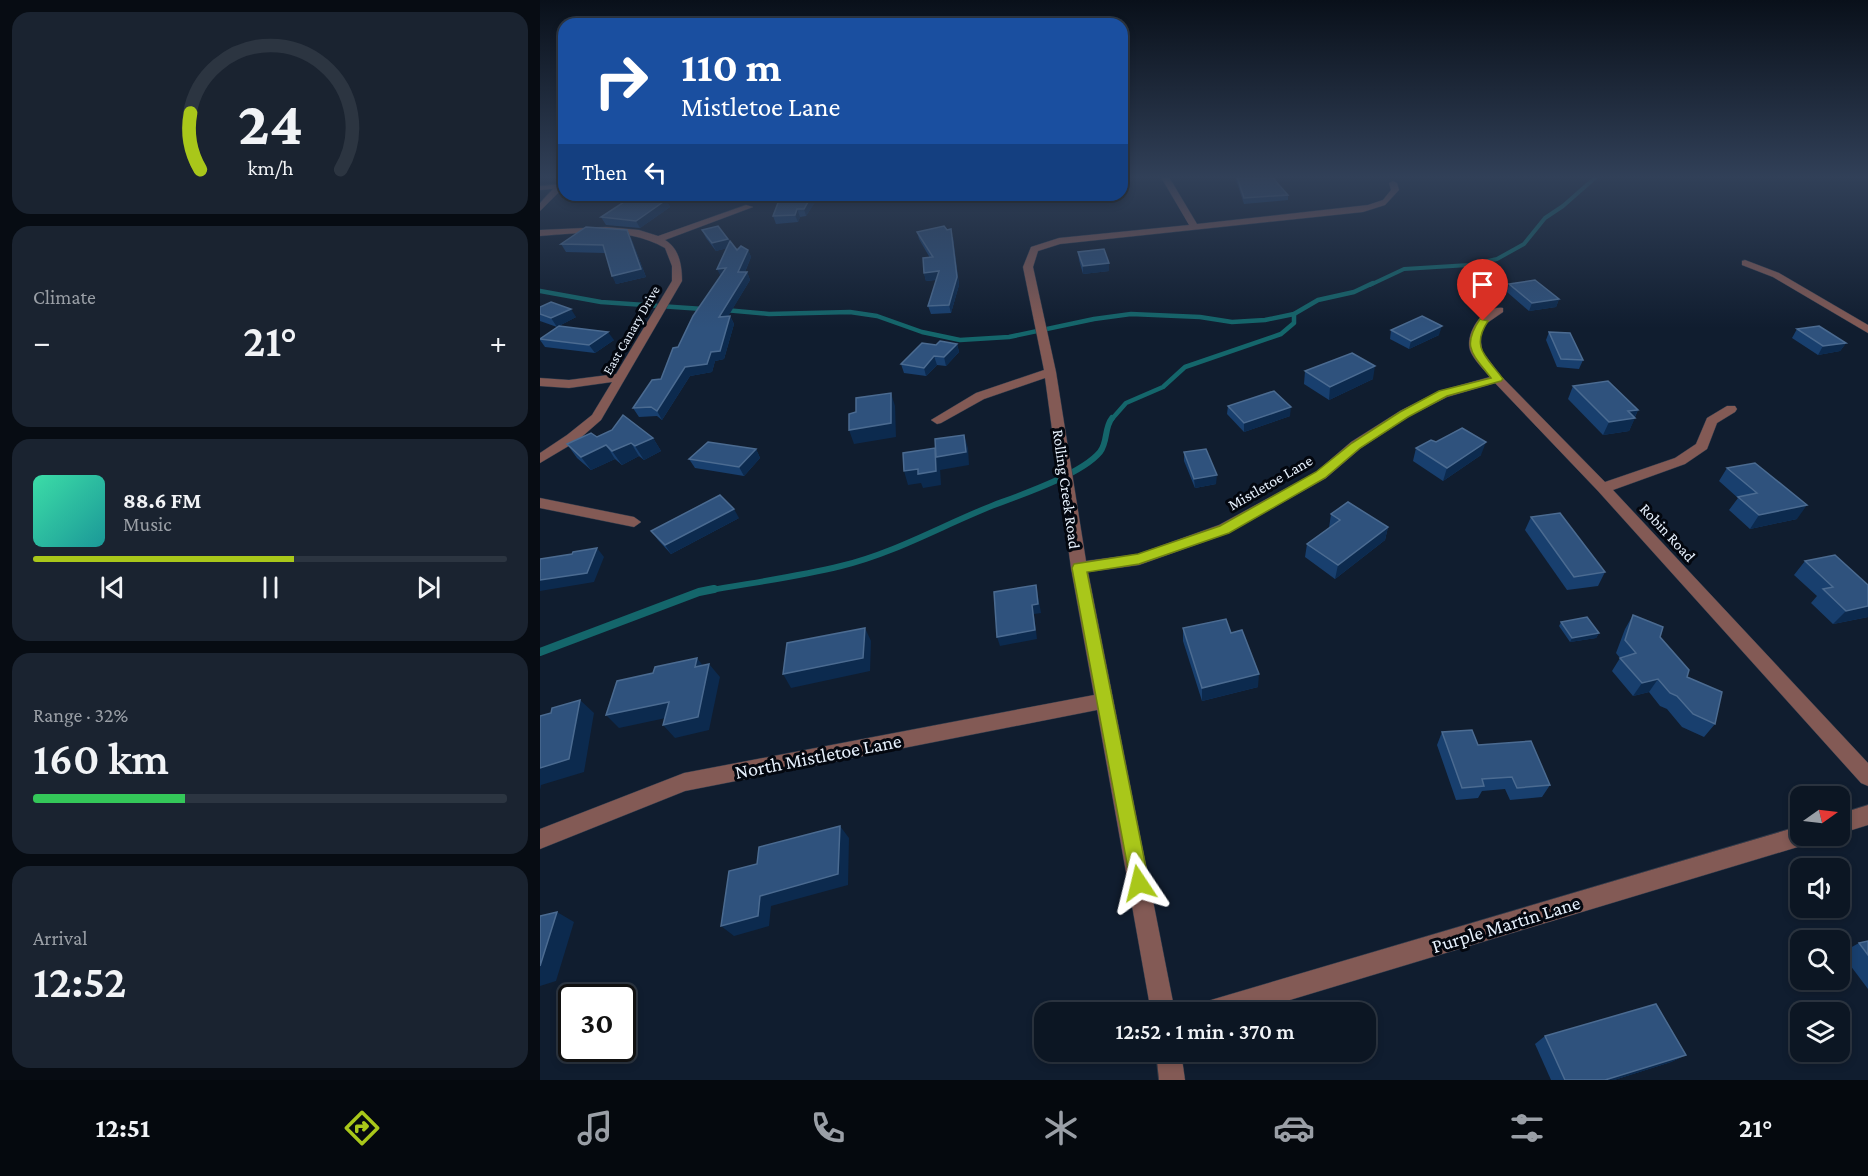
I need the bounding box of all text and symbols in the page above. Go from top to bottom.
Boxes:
icon: right [582,42,660,120]
text: 110 m [681,43,782,90]
text: 24 [237,88,303,157]
text: Mistletoe Lane [681,92,840,122]
text: km/h [247,156,294,180]
icon: left [639,156,672,189]
text: Then [582,160,627,185]
pin [1457,259,1508,321]
icon: arrive [1466,268,1499,301]
street label: East Canary Drive [599,283,663,377]
text: Climate [33,286,96,308]
text: 21° [243,316,297,366]
text: − [33,323,50,360]
text: + [490,323,507,360]
street label: Rolling Creek Road [1049,428,1083,551]
street label: Mistletoe Lane [1225,451,1315,513]
text: 88.6 FM [123,488,201,513]
street label: Robin Road [1637,500,1699,565]
text: Music [123,513,172,535]
icon: previous [96,571,129,604]
icon: pause [254,571,287,604]
icon: next [412,571,445,604]
text: Range · 32% [33,704,128,726]
street label: North Mistletoe Lane [733,729,903,783]
text: 160 km [33,734,169,784]
north arrow [1790,786,1850,846]
map controls [1790,786,1850,1062]
position arrow [1107,851,1171,915]
button: sound [1790,858,1850,918]
street label: Purple Martin Lane [1429,891,1583,958]
text: Arrival [33,927,87,949]
button: search [1790,930,1850,990]
text: 12:52 [33,957,126,1007]
speed limit sign: 30 [558,984,636,1062]
button: layers [1790,1002,1850,1062]
text: 12:52 · 1 min · 370 m [1115,1019,1295,1044]
icon: directions [341,1107,383,1149]
icon: music [574,1107,616,1149]
icon: phone [807,1107,849,1149]
icon: climate [1040,1107,1082,1149]
icon: car [1273,1107,1315,1149]
icon: filters [1506,1107,1548,1149]
text: 12:51 [95,1113,150,1143]
text: 21° [1739,1113,1772,1143]

